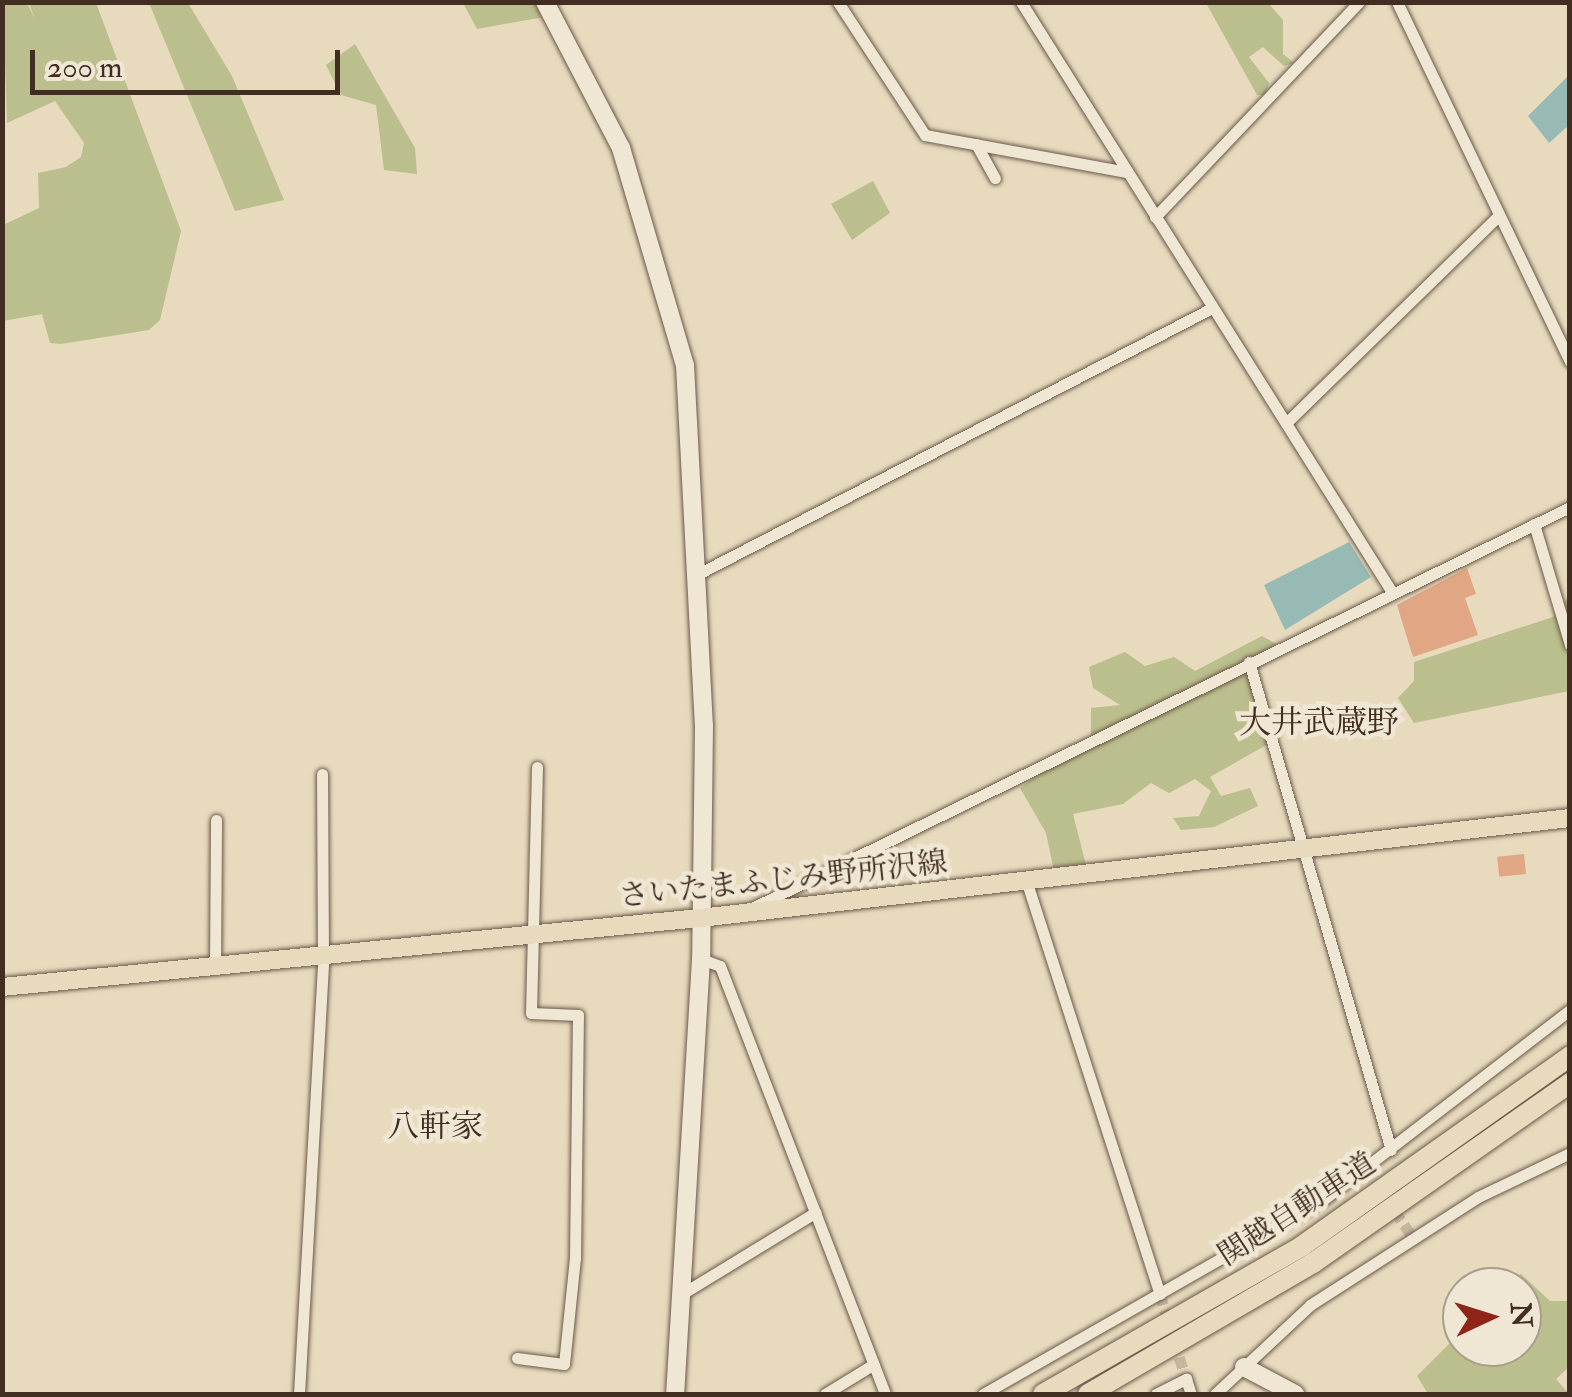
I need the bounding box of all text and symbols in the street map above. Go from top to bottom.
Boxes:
scale bar [35,30,345,92]
text: 200 m [47,49,123,86]
district label: 大井武蔵野 [1239,704,1399,742]
street label: さいたまふじみ野所沢線 [617,845,949,915]
district label: 八軒家 [387,1108,483,1146]
street label: 関越自動車道 [1212,1146,1382,1274]
north arrow [1442,1267,1542,1367]
text: N [1502,1301,1539,1329]

